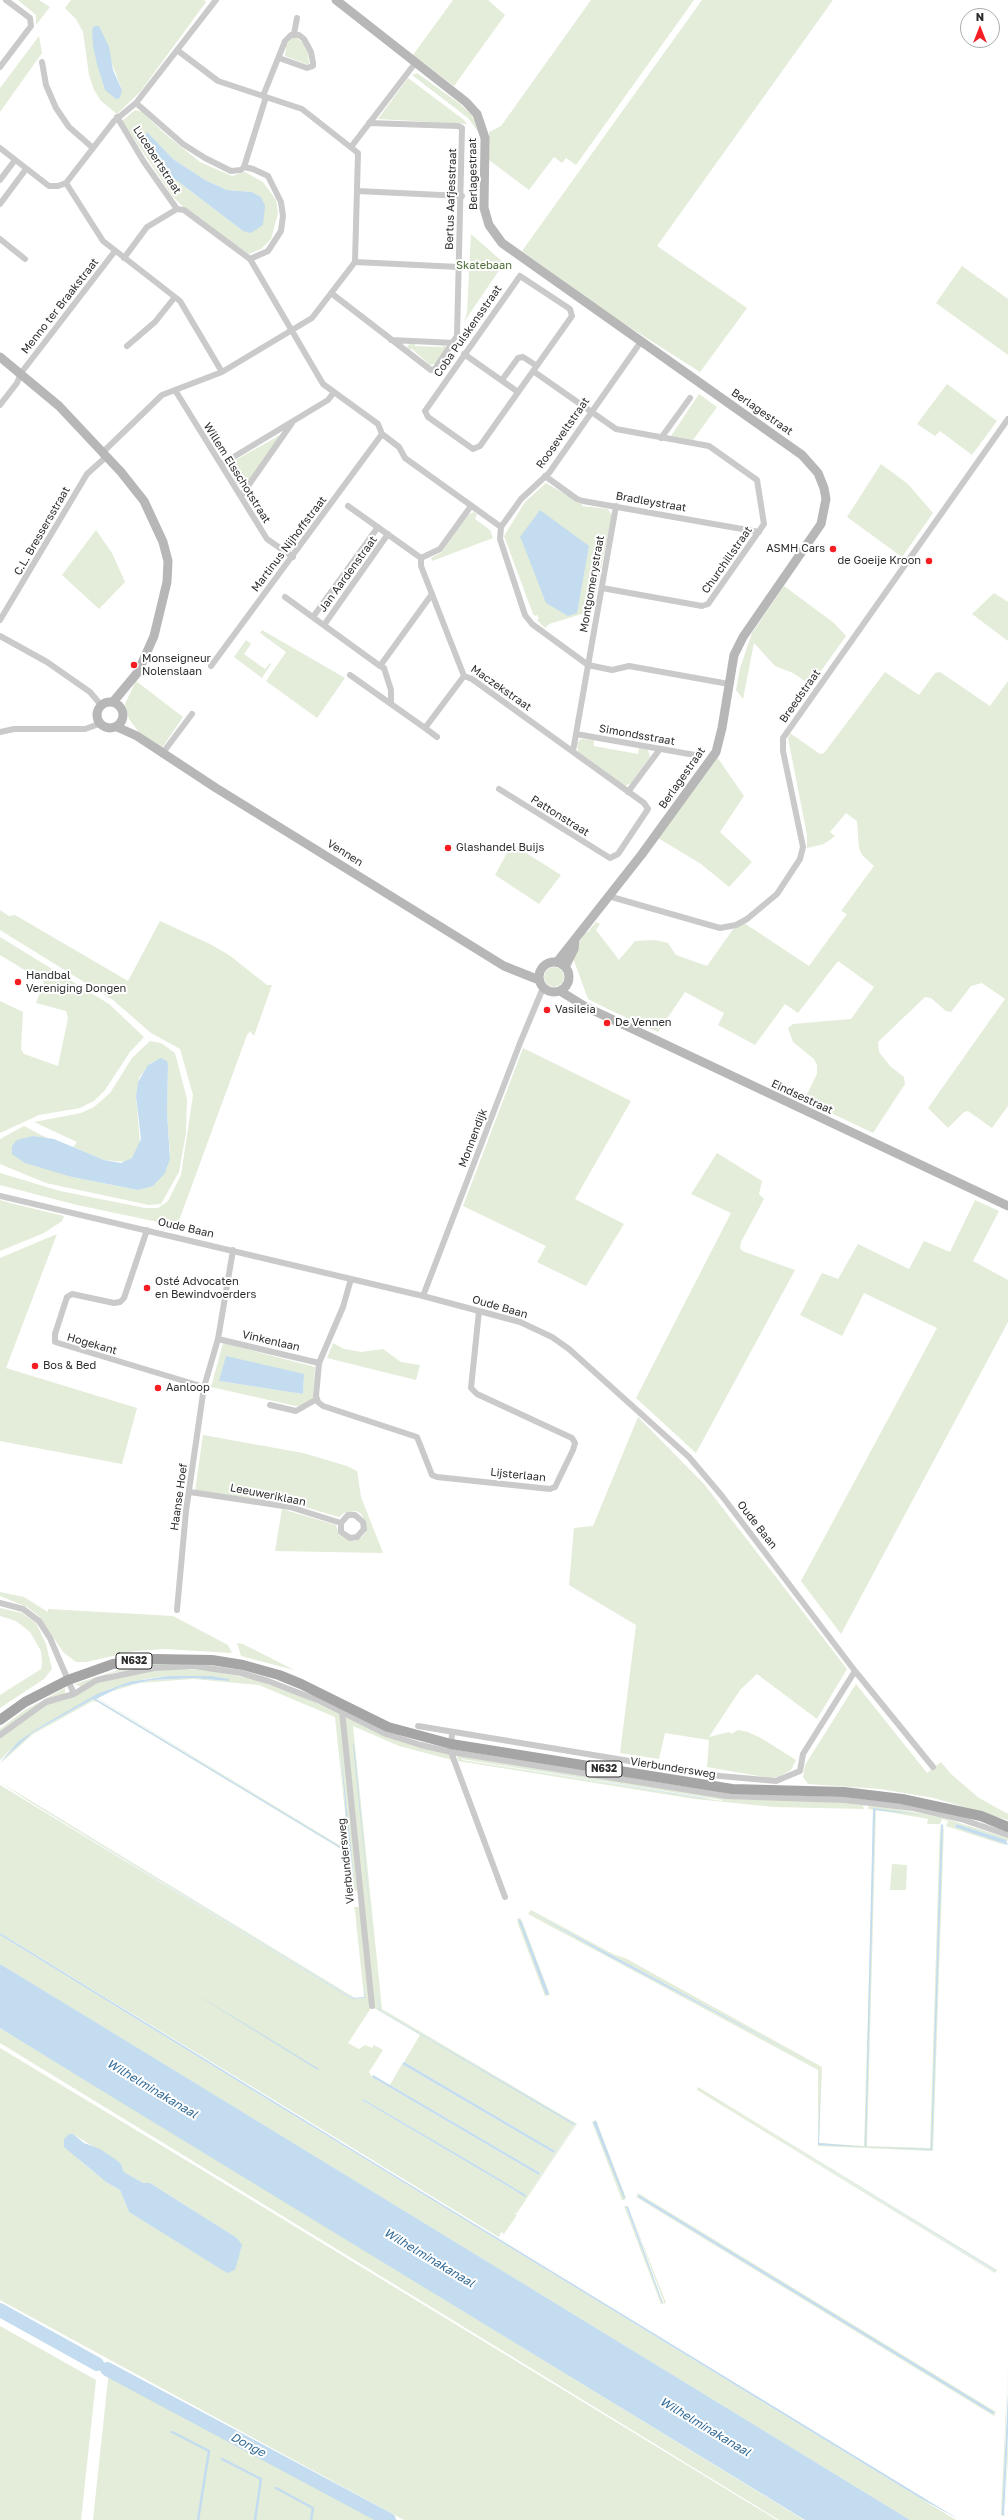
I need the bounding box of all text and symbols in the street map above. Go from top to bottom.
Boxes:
north arrow [960,8,1000,48]
text: N [976,10,984,23]
street label: Lucebertstraat [130,124,184,196]
street label: Berlagestraat [466,138,480,210]
street label: Bertus Aafjesstraat [443,148,459,250]
street label: Menno ter Braakstraat [19,255,101,357]
park label: Skatebaan [456,259,512,273]
street label: Coba Pulskensstraat [431,283,505,379]
street label: Berlagestraat [729,386,795,438]
street label: Rooseveltstraat [534,395,592,471]
street label: Willem Elsschotstraat [201,420,273,526]
street label: C.L. Bressersstraat [11,484,73,578]
street label: Bradleystraat [615,489,687,515]
street label: Martinus Nijhoffstraat [249,494,329,594]
street label: Churchillstraat [699,524,755,596]
street label: Jan Aardenstraat [316,533,380,615]
street label: Montgomerystraat [577,534,607,634]
place label: ASMH Cars [766,542,825,556]
marker: ASMH Cars [828,544,838,554]
place label: de Goeije Kroon [838,554,921,568]
marker: de Goeije Kroon [924,556,934,566]
place label: Monseigneur Nolenslaan [142,652,211,678]
marker: Monseigneur Nolenslaan [129,660,139,670]
street label: Maczekstraat [468,662,534,714]
street label: Breedstraat [777,667,823,725]
street label: Simondsstraat [598,722,676,748]
street label: Berlagestraat [656,745,708,811]
street label: Pattonstraat [528,793,592,839]
street label: Vennen [325,837,365,869]
place label: Glashandel Buijs [456,841,544,855]
marker: Glashandel Buijs [443,843,453,853]
place label: Handbal Vereniging Dongen [26,969,126,995]
marker: Handbal Vereniging Dongen [13,977,23,987]
place label: Vasileia [555,1003,596,1017]
marker: Vasileia [542,1005,552,1015]
place label: De Vennen [615,1016,672,1030]
marker: De Vennen [602,1018,612,1028]
street label: Eindsestraat [769,1077,835,1117]
street label: Monnendijk [456,1107,490,1169]
street label: Oude Baan [157,1215,215,1241]
place label: Osté Advocaten en Bewindvoerders [155,1275,256,1301]
marker: Osté Advocaten en Bewindvoerders [142,1283,152,1293]
street label: Oude Baan [471,1293,529,1321]
street label: Vinkenlaan [241,1328,301,1354]
street label: Hogekant [65,1331,119,1357]
place label: Bos & Bed [43,1359,96,1373]
marker: Bos & Bed [30,1361,40,1371]
place label: Aanloop [166,1381,210,1395]
marker: Aanloop [153,1383,163,1393]
street label: Haanse Hoef [168,1463,190,1531]
street label: Lijsterlaan [490,1466,546,1484]
street label: Leeuweriklaan [229,1481,307,1509]
street label: Oude Baan [734,1498,780,1552]
road number: N632 [116,1653,152,1669]
street label: Vierbundersweg [629,1755,717,1781]
road number: N632 [586,1761,622,1777]
street label: Vierbundersweg [335,1817,357,1905]
water label: Wilhelminakanaal [104,2056,200,2122]
water label: Wilhelminakanaal [381,2225,477,2291]
water label: Wilhelminakanaal [657,2394,753,2460]
water label: Donge [228,2430,268,2460]

